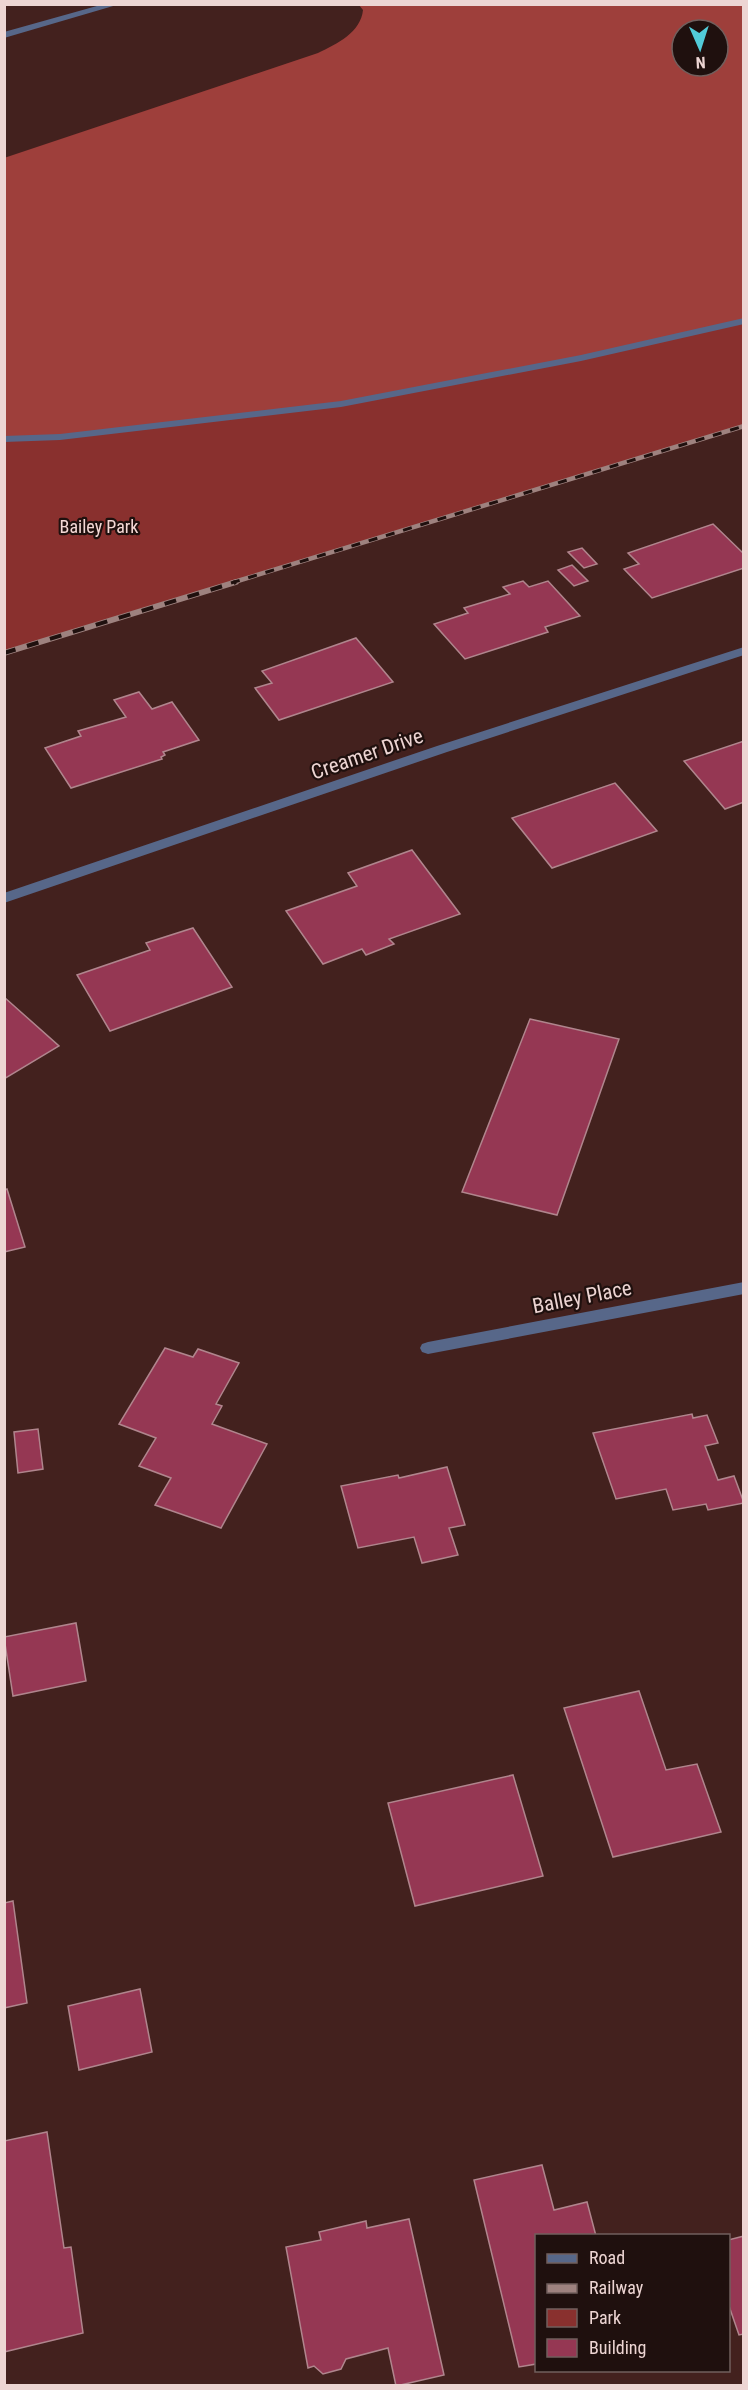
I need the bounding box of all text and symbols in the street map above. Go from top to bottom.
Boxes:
north arrow [670,18,730,78]
text: N [695,53,706,72]
park label: Bailey Park [60,516,138,537]
street label: Creamer Drive [308,724,426,784]
street label: Balley Place [530,1276,634,1318]
legend [535,2234,730,2372]
text: Road [589,2247,625,2268]
text: Railway [589,2277,644,2298]
text: Park [589,2307,621,2328]
text: Building [589,2337,646,2358]

